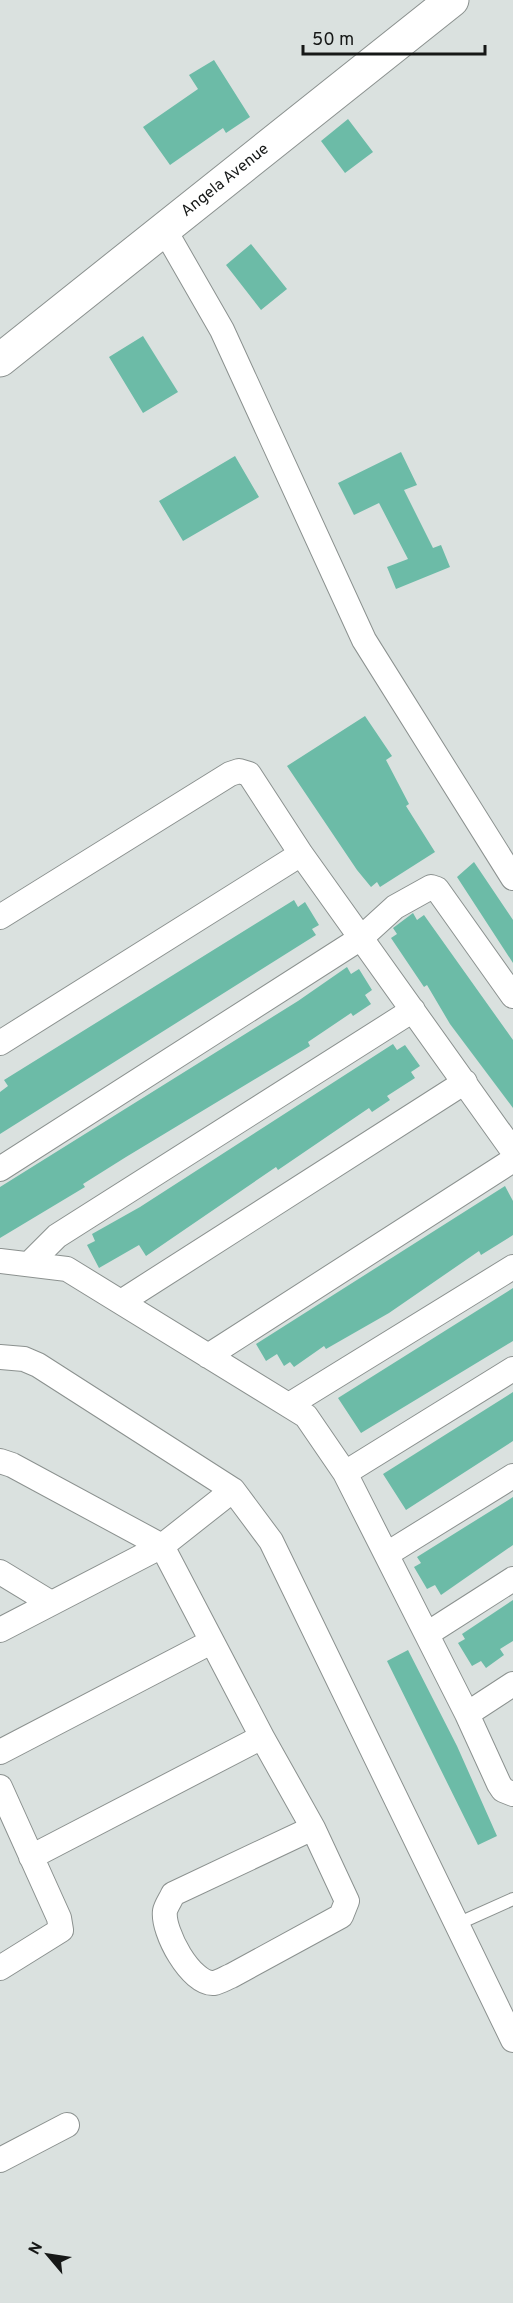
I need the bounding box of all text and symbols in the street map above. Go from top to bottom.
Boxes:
scale bar [303,18,484,56]
text: 50 m [312,29,354,52]
street label: Angela Avenue [177,139,273,222]
north arrow [18,2225,78,2285]
text: N [25,2239,48,2259]

